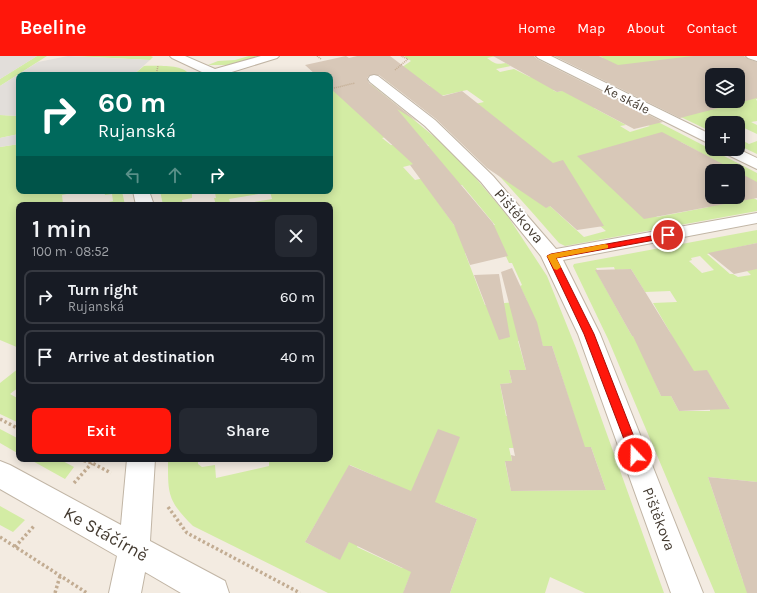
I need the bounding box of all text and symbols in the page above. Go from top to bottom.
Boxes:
text: Beeline [20,17,86,39]
text: Home [518,20,555,37]
text: Map [577,20,605,37]
text: About [627,20,665,37]
text: Contact [687,20,737,37]
map controls [705,68,745,204]
button: layers [705,68,745,108]
street label: Ke skále [602,81,653,117]
text: 60 m [98,86,166,119]
icon: right [32,88,84,140]
button: + [705,116,745,156]
text: Rujanská [98,120,176,142]
icon: left [122,164,144,186]
icon: ahead [164,164,186,186]
icon: right [206,164,228,186]
button: − [705,164,745,204]
street label: Pištěkova [490,185,548,247]
text: 1 min [32,215,92,243]
button: close [275,215,317,257]
pin [651,218,685,252]
icon: arrive [657,224,679,246]
text: 100 m · 08:52 [32,244,109,259]
text: Turn right [68,281,138,299]
icon: right [34,286,56,308]
text: 60 m [280,288,315,306]
text: Rujanská [68,299,124,314]
icon: arrive [34,346,56,368]
text: Arrive at destination [68,348,215,366]
text: 40 m [280,348,315,366]
button: Exit [32,408,171,454]
button: Share [179,408,317,454]
position arrow [614,434,656,476]
street label: Pištěkova [639,485,679,553]
street label: Ke Stáčírně [60,502,152,566]

